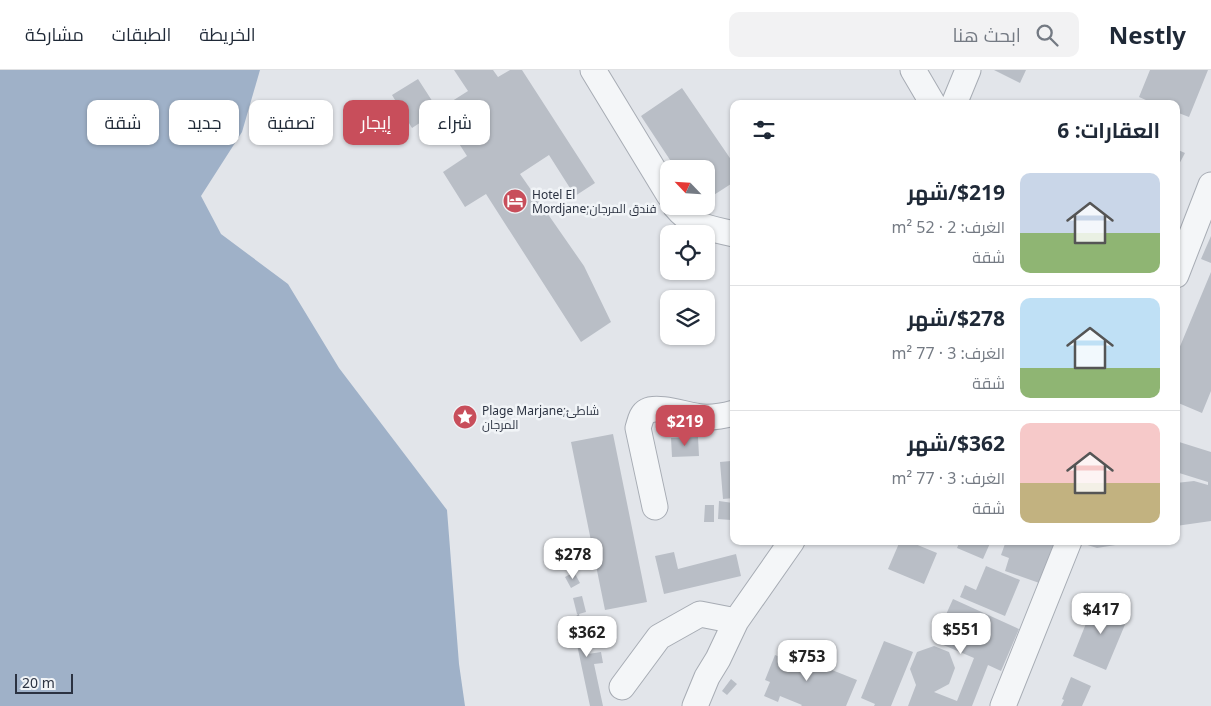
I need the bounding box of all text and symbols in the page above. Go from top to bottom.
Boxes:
search box [729,12,1079,57]
text: Nestly [1109,18,1186,51]
icon: search [1033,21,1061,49]
text: مشاركة [25,22,84,46]
text: الطبقات [112,22,171,46]
text: الخريطة [199,22,256,46]
text: ابحث هنا [952,22,1021,48]
chip: شقة [87,100,159,145]
chip: جديد [169,100,239,145]
chip: تصفية [249,100,333,145]
chip: إيجار [343,100,409,145]
chip: شراء [419,100,490,145]
icon: filters [750,116,778,144]
text: العقارات: 6 [1057,116,1160,144]
north arrow [660,160,715,215]
map controls [660,160,715,345]
text: $219/شهر [907,178,1005,206]
place label: Hotel El Mordjane;فندق المرجان [532,186,657,217]
hotel icon: Hotel El Mordjane;فندق المرجان [502,188,528,214]
icon: home [1060,193,1120,253]
text: الغرف: 2 · 52 m² [892,216,1005,238]
button: locate [660,225,715,280]
text: شقة [972,246,1005,268]
button: layers [660,290,715,345]
text: $278/شهر [907,304,1005,332]
icon: home [1060,318,1120,378]
text: الغرف: 3 · 77 m² [892,342,1005,364]
text: شقة [972,372,1005,394]
place label: Plage Marjane;شاطئ المرجان [482,402,599,433]
place icon: Plage Marjane;شاطئ المرجان [452,404,478,430]
pin: $219 [655,404,715,447]
text: $219 [667,410,703,432]
text: $362/شهر [907,429,1005,457]
icon: home [1060,443,1120,503]
text: الغرف: 3 · 77 m² [892,467,1005,489]
text: شقة [972,497,1005,519]
pin: $278 [543,538,603,580]
text: $278 [555,543,591,565]
pin: $417 [1071,592,1131,635]
text: $417 [1083,598,1119,620]
pin: $551 [931,612,991,655]
pin: $362 [557,616,617,658]
text: $551 [943,618,979,640]
text: $362 [569,621,605,643]
pin: $753 [777,640,837,682]
text: $753 [789,645,825,667]
scale bar [15,671,72,694]
text: 20 m [22,673,55,692]

